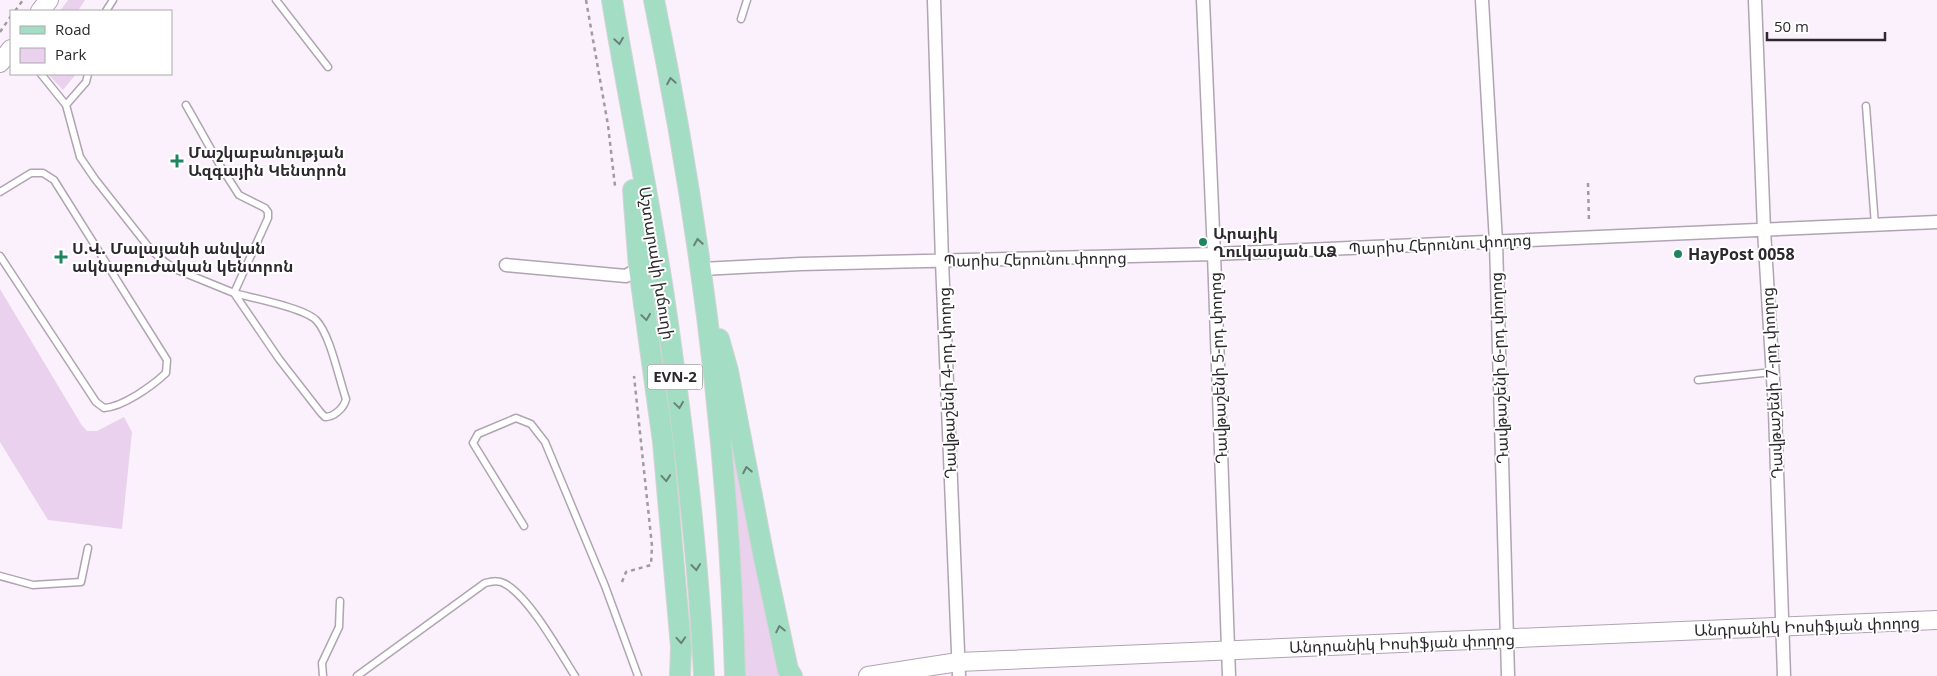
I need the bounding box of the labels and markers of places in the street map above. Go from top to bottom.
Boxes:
place label: Մաշկաբանության Ազգային Կենտրոն [188,141,347,181]
marker: Մաշկաբանության Ազգային Կենտրոն [170,154,184,168]
place label: Արայիկ Ղուկասյան ԱՁ [1213,222,1337,262]
marker: Արայիկ Ղուկասյան ԱՁ [1197,236,1209,248]
place label: Ս.Վ. Մալայանի անվան ակնաբուժական կենտրոն [72,237,293,277]
place label: HayPost 0058 [1688,243,1795,265]
marker: HayPost 0058 [1672,248,1684,260]
marker: Ս.Վ. Մալայանի անվան ակնաբուժական կենտրոն [54,250,68,264]

